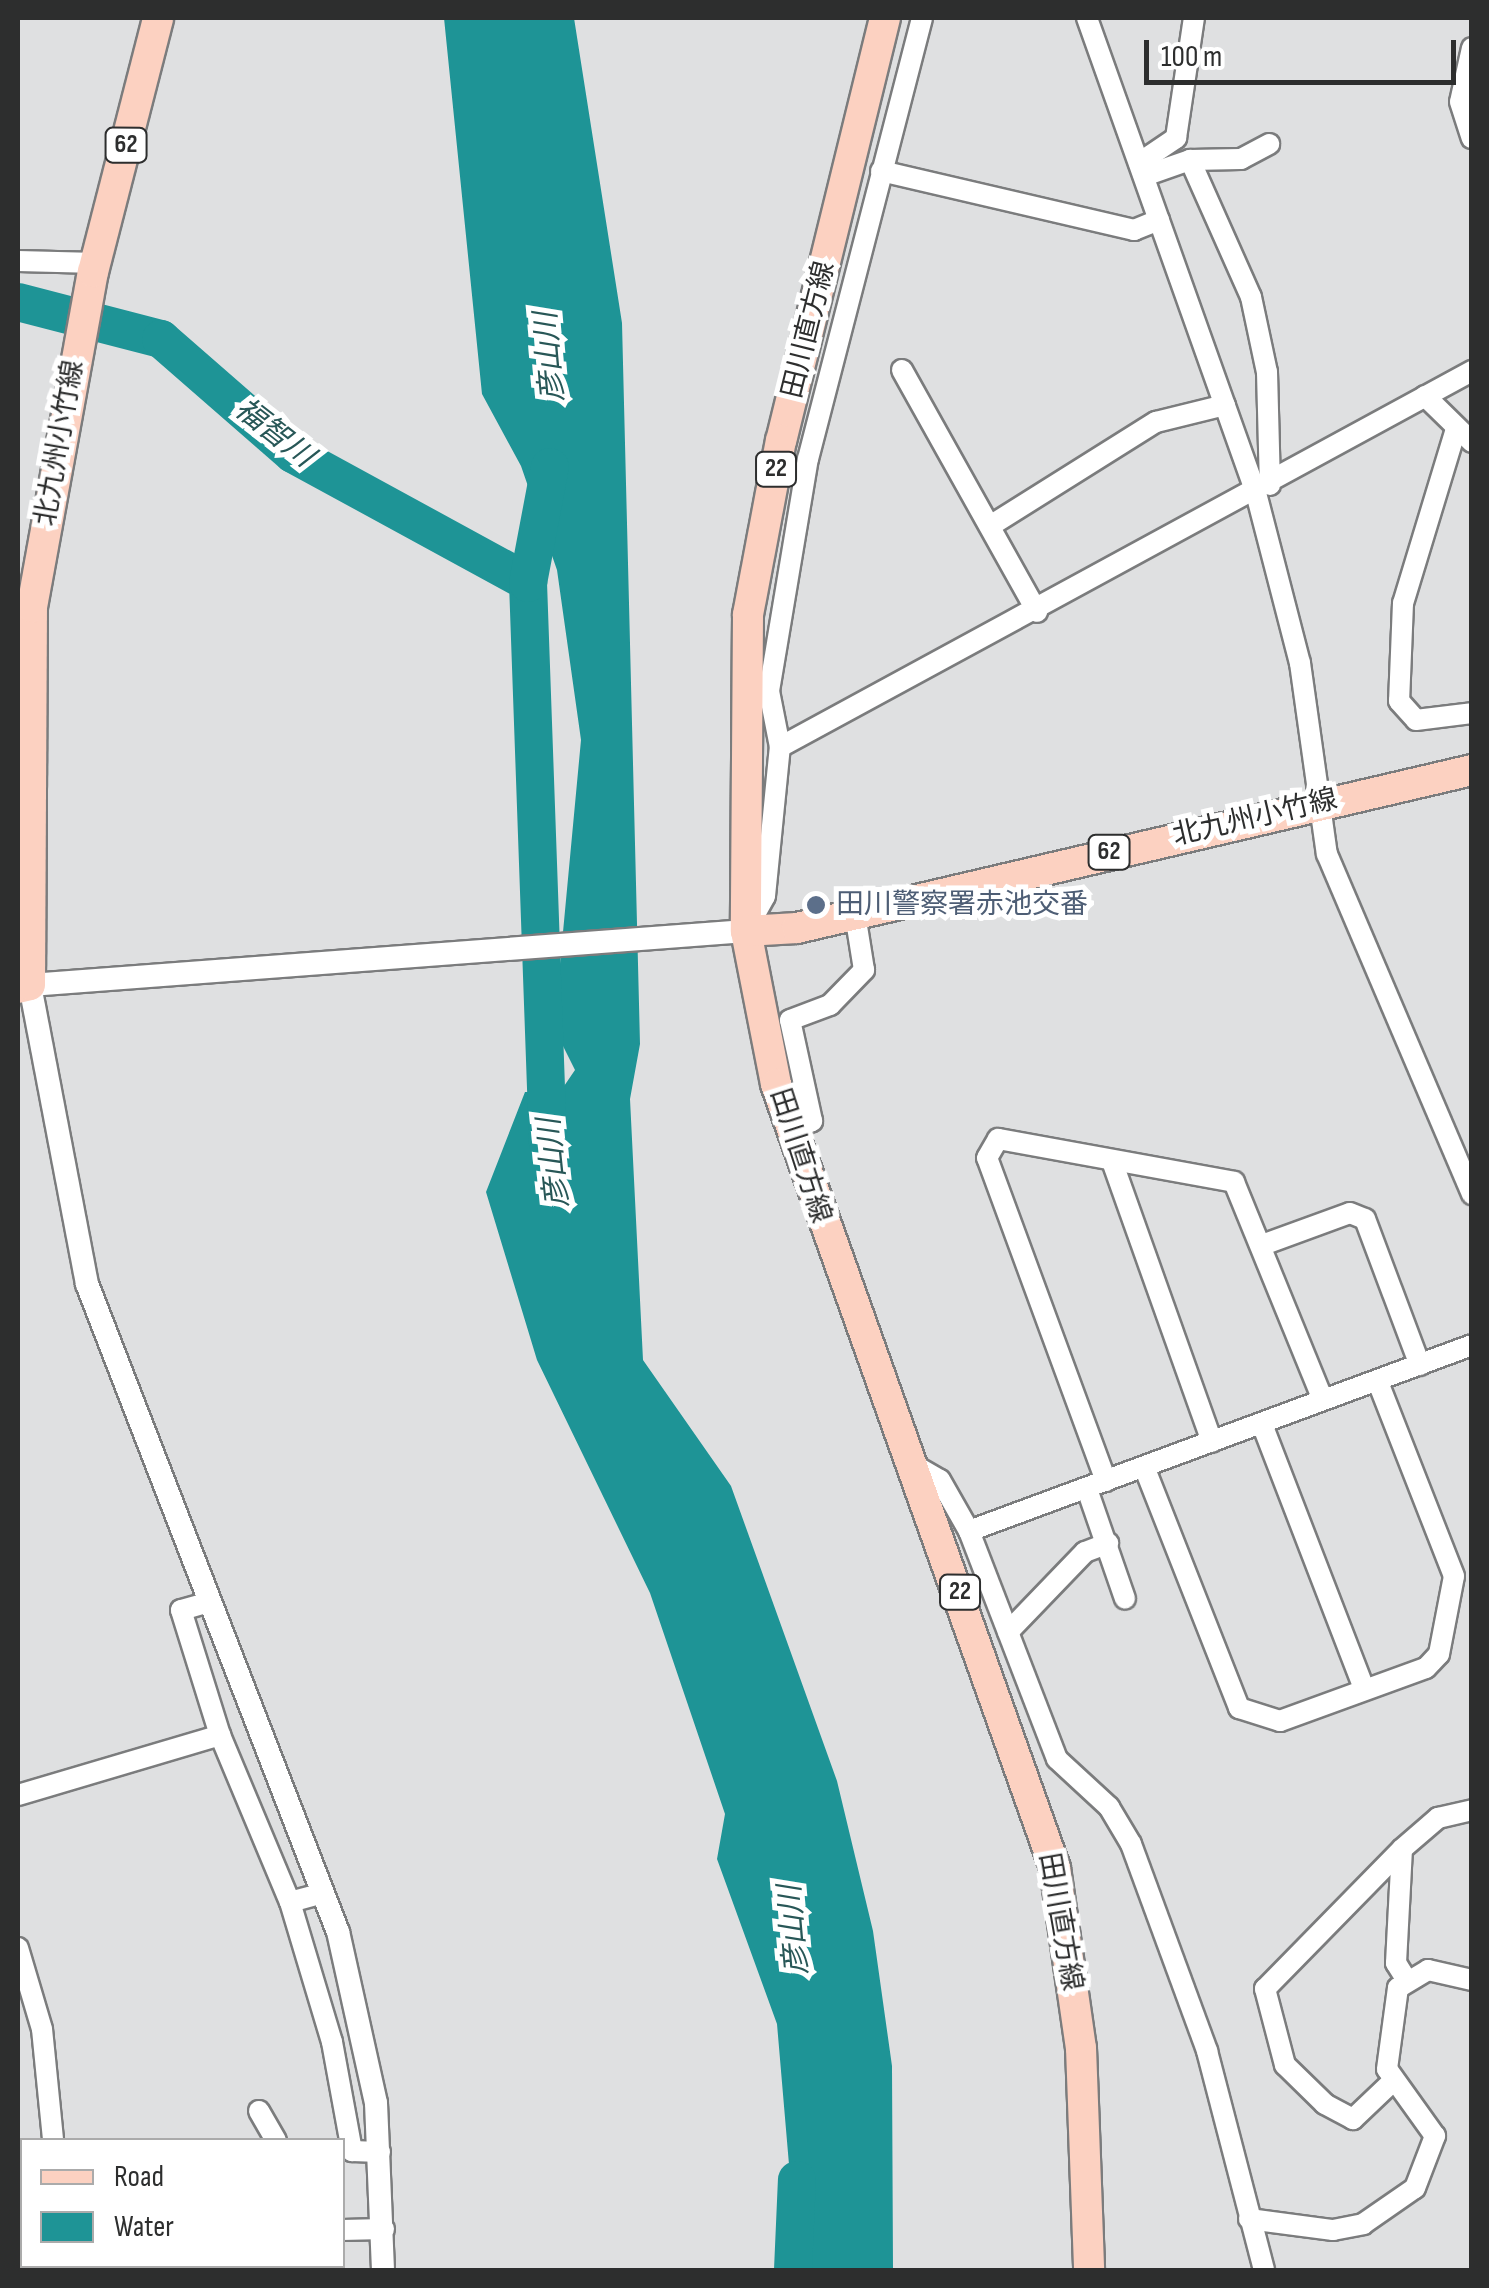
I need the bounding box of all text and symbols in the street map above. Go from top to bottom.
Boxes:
scale bar [1149,20,1462,82]
text: 100 m [1161,39,1222,75]
road number: 62 [104,125,148,165]
street label: 田川直方線 [776,258,842,402]
water label: 彦山川 [528,311,572,403]
street label: 北九州小竹線 [29,357,91,529]
water label: 福智川 [227,391,321,475]
road number: 22 [754,449,798,489]
street label: 北九州小竹線 [1169,783,1341,853]
road number: 62 [1086,832,1132,872]
place label: 田川警察署赤池交番 [836,888,1088,922]
marker: 田川警察署赤池交番 [805,894,827,916]
street label: 田川直方線 [762,1084,838,1228]
water label: 彦山川 [531,1116,577,1210]
road number: 22 [938,1572,982,1612]
street label: 田川直方線 [1031,1850,1089,1994]
water label: 彦山川 [772,1884,816,1976]
legend [20,2138,345,2268]
text: Road [114,2159,164,2195]
text: Water [114,2209,174,2245]

